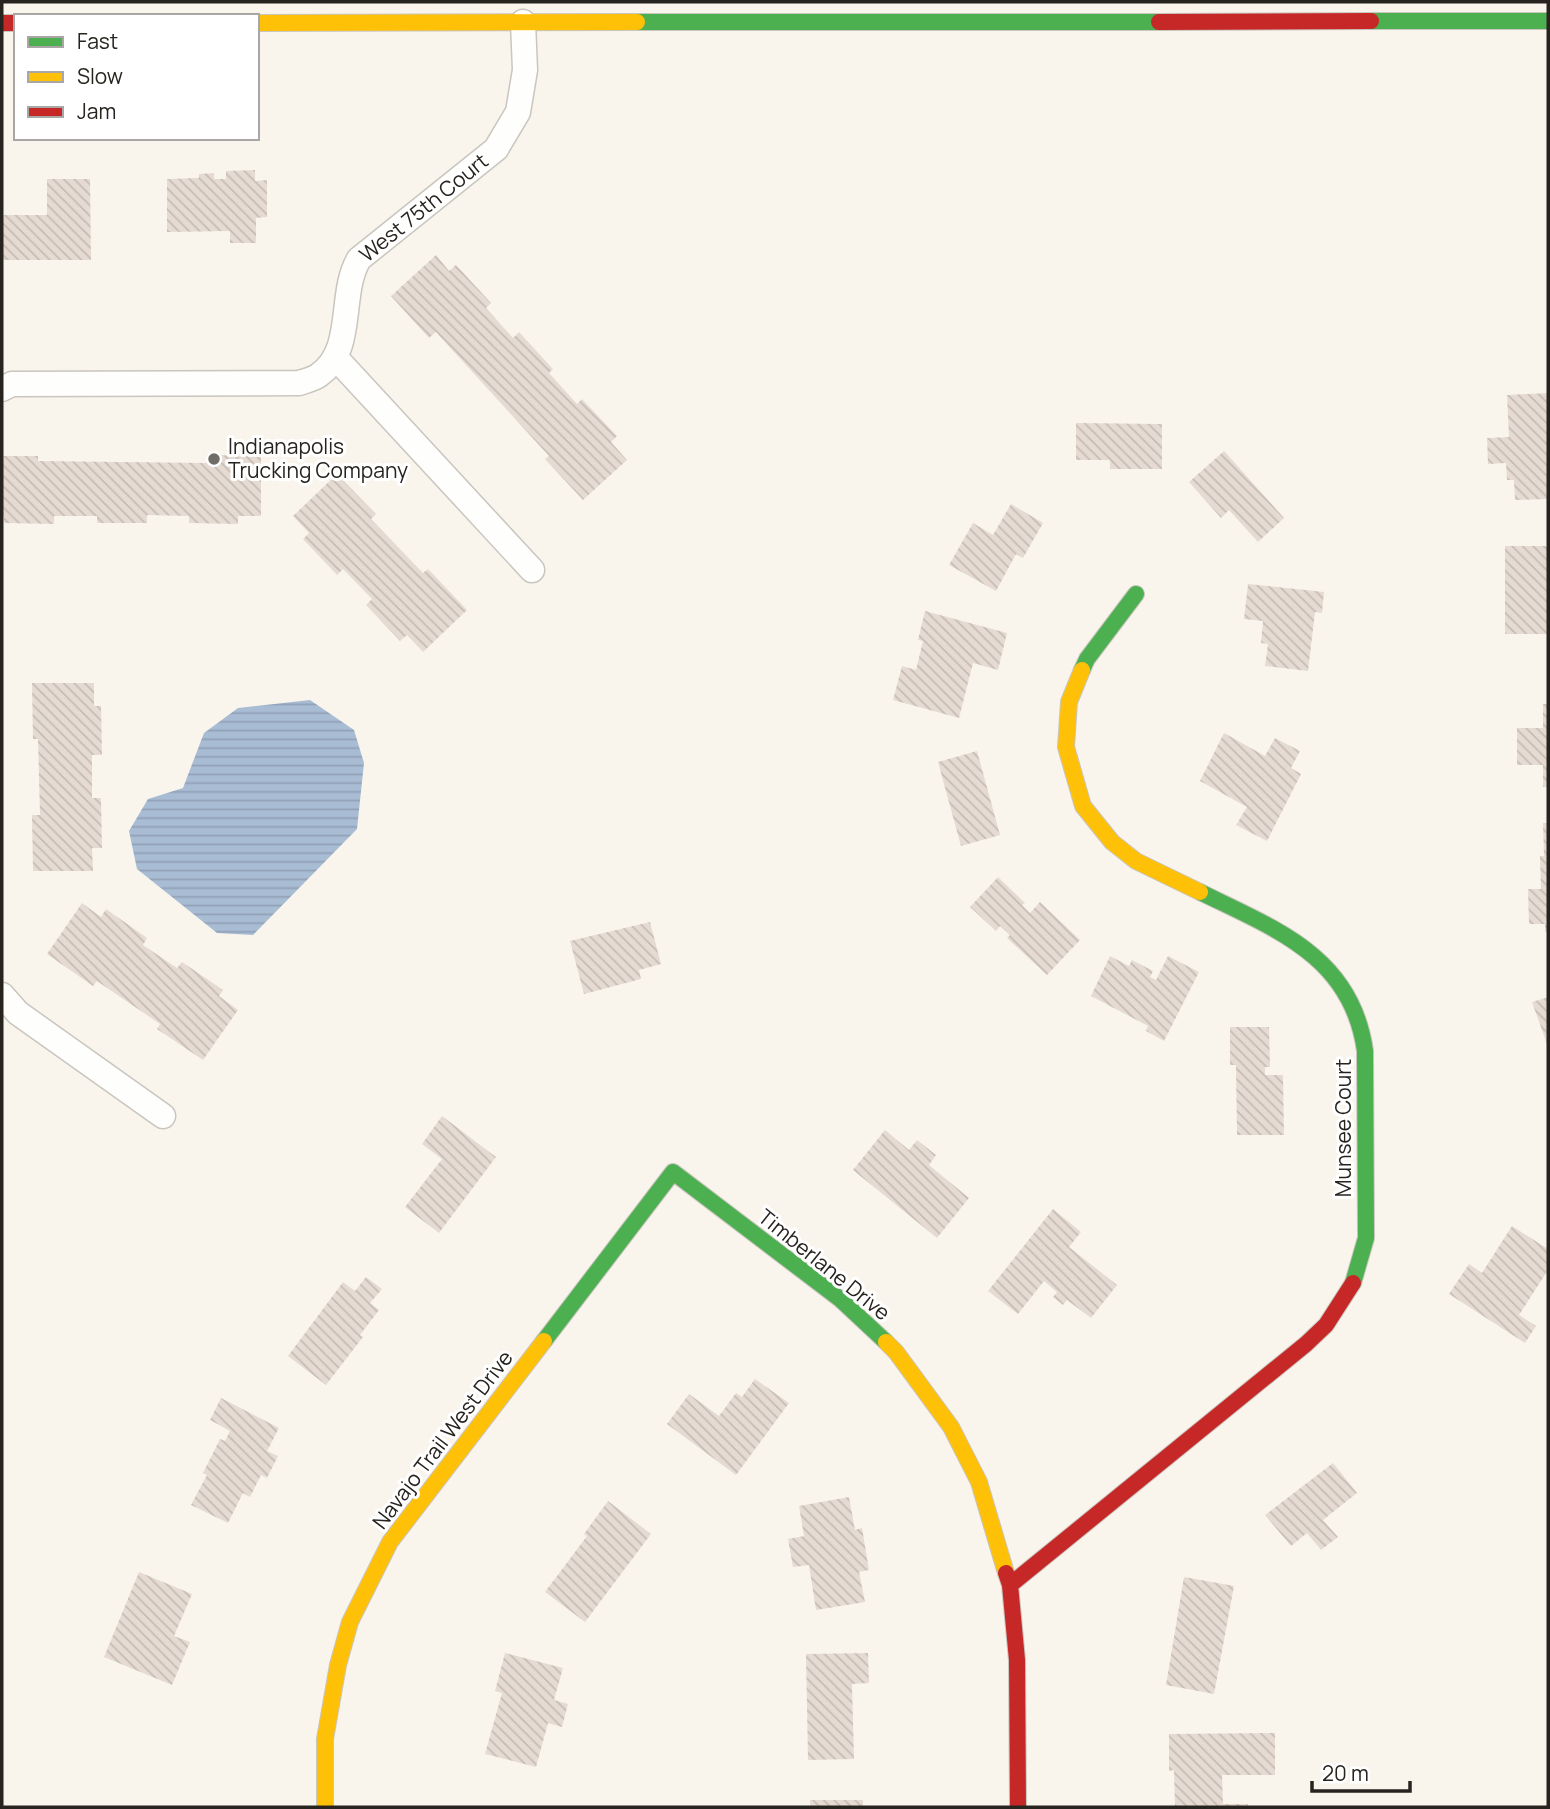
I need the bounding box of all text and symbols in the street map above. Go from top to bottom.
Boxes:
legend [14,14,259,140]
text: Fast [77,27,118,55]
text: Slow [77,62,123,90]
text: Jam [77,97,116,125]
street label: West 75th Court [353,147,494,268]
place label: Indianapolis Trucking Company [228,432,408,484]
marker: Indianapolis Trucking Company [206,451,222,467]
street label: Munsee Court [1329,1059,1357,1197]
street label: Timberlane Drive [753,1202,896,1326]
street label: Navajo Trail West Drive [366,1344,519,1534]
scale bar [1312,1750,1410,1794]
text: 20 m [1322,1759,1369,1787]

